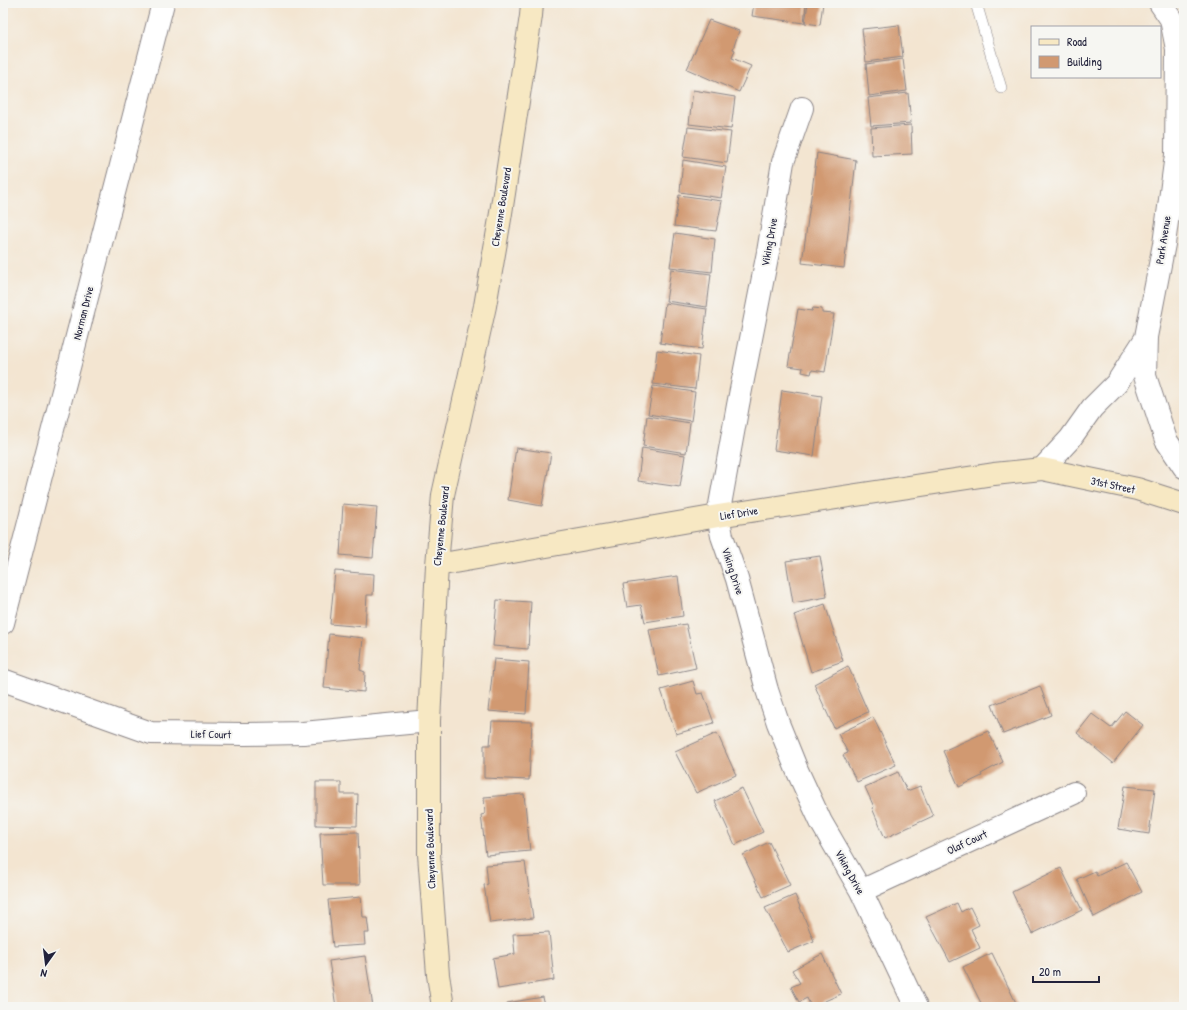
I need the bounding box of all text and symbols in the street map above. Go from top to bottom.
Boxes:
legend [1031,26,1161,78]
text: Road [1067,33,1087,50]
text: Building [1067,53,1102,70]
street label: Cheyenne Boulevard [488,166,514,248]
street label: Park Avenue [1152,214,1174,265]
street label: Viking Drive [758,216,780,267]
street label: Norman Drive [70,284,97,341]
street label: 31st Street [1089,473,1137,497]
street label: Cheyenne Boulevard [430,485,452,566]
street label: Lief Drive [719,503,760,523]
street label: Viking Drive [719,546,747,597]
street label: Lief Court [191,727,231,741]
street label: Cheyenne Boulevard [422,808,438,889]
street label: Olaf Court [945,827,990,857]
street label: Viking Drive [832,847,868,897]
north arrow [26,944,66,984]
scale bar [1033,958,1099,984]
text: 20 m [1039,963,1061,980]
text: N [39,966,48,981]

